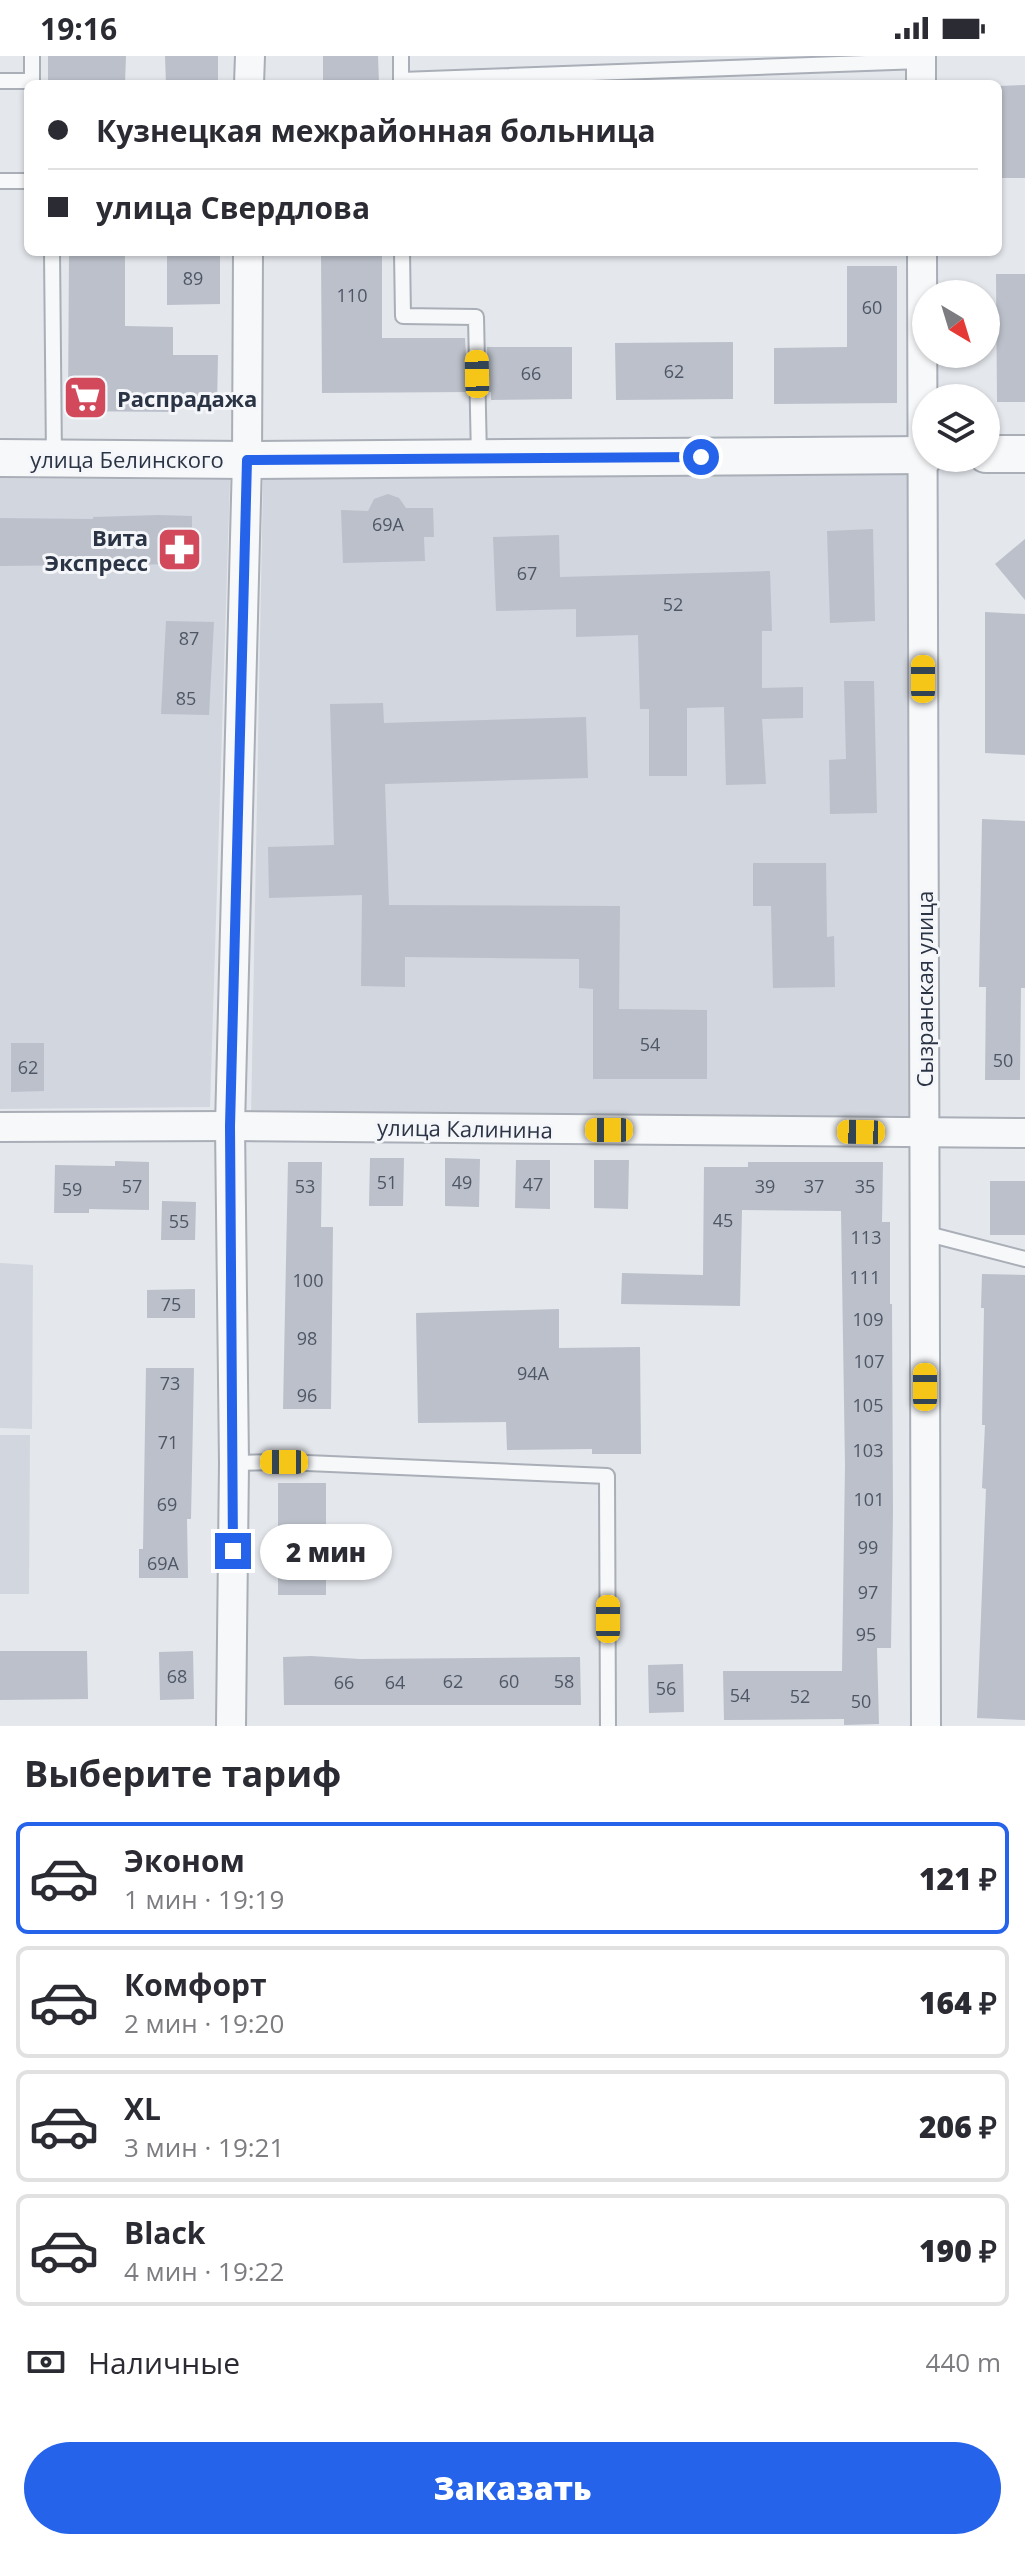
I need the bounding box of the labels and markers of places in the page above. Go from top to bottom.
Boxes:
supermarket icon: Распрадажа [62,374,110,422]
place label: Распрадажа [117,383,257,413]
place label: Вита Экспресс [45,522,148,577]
pharmacy icon: Вита Экспресс [155,526,203,574]

